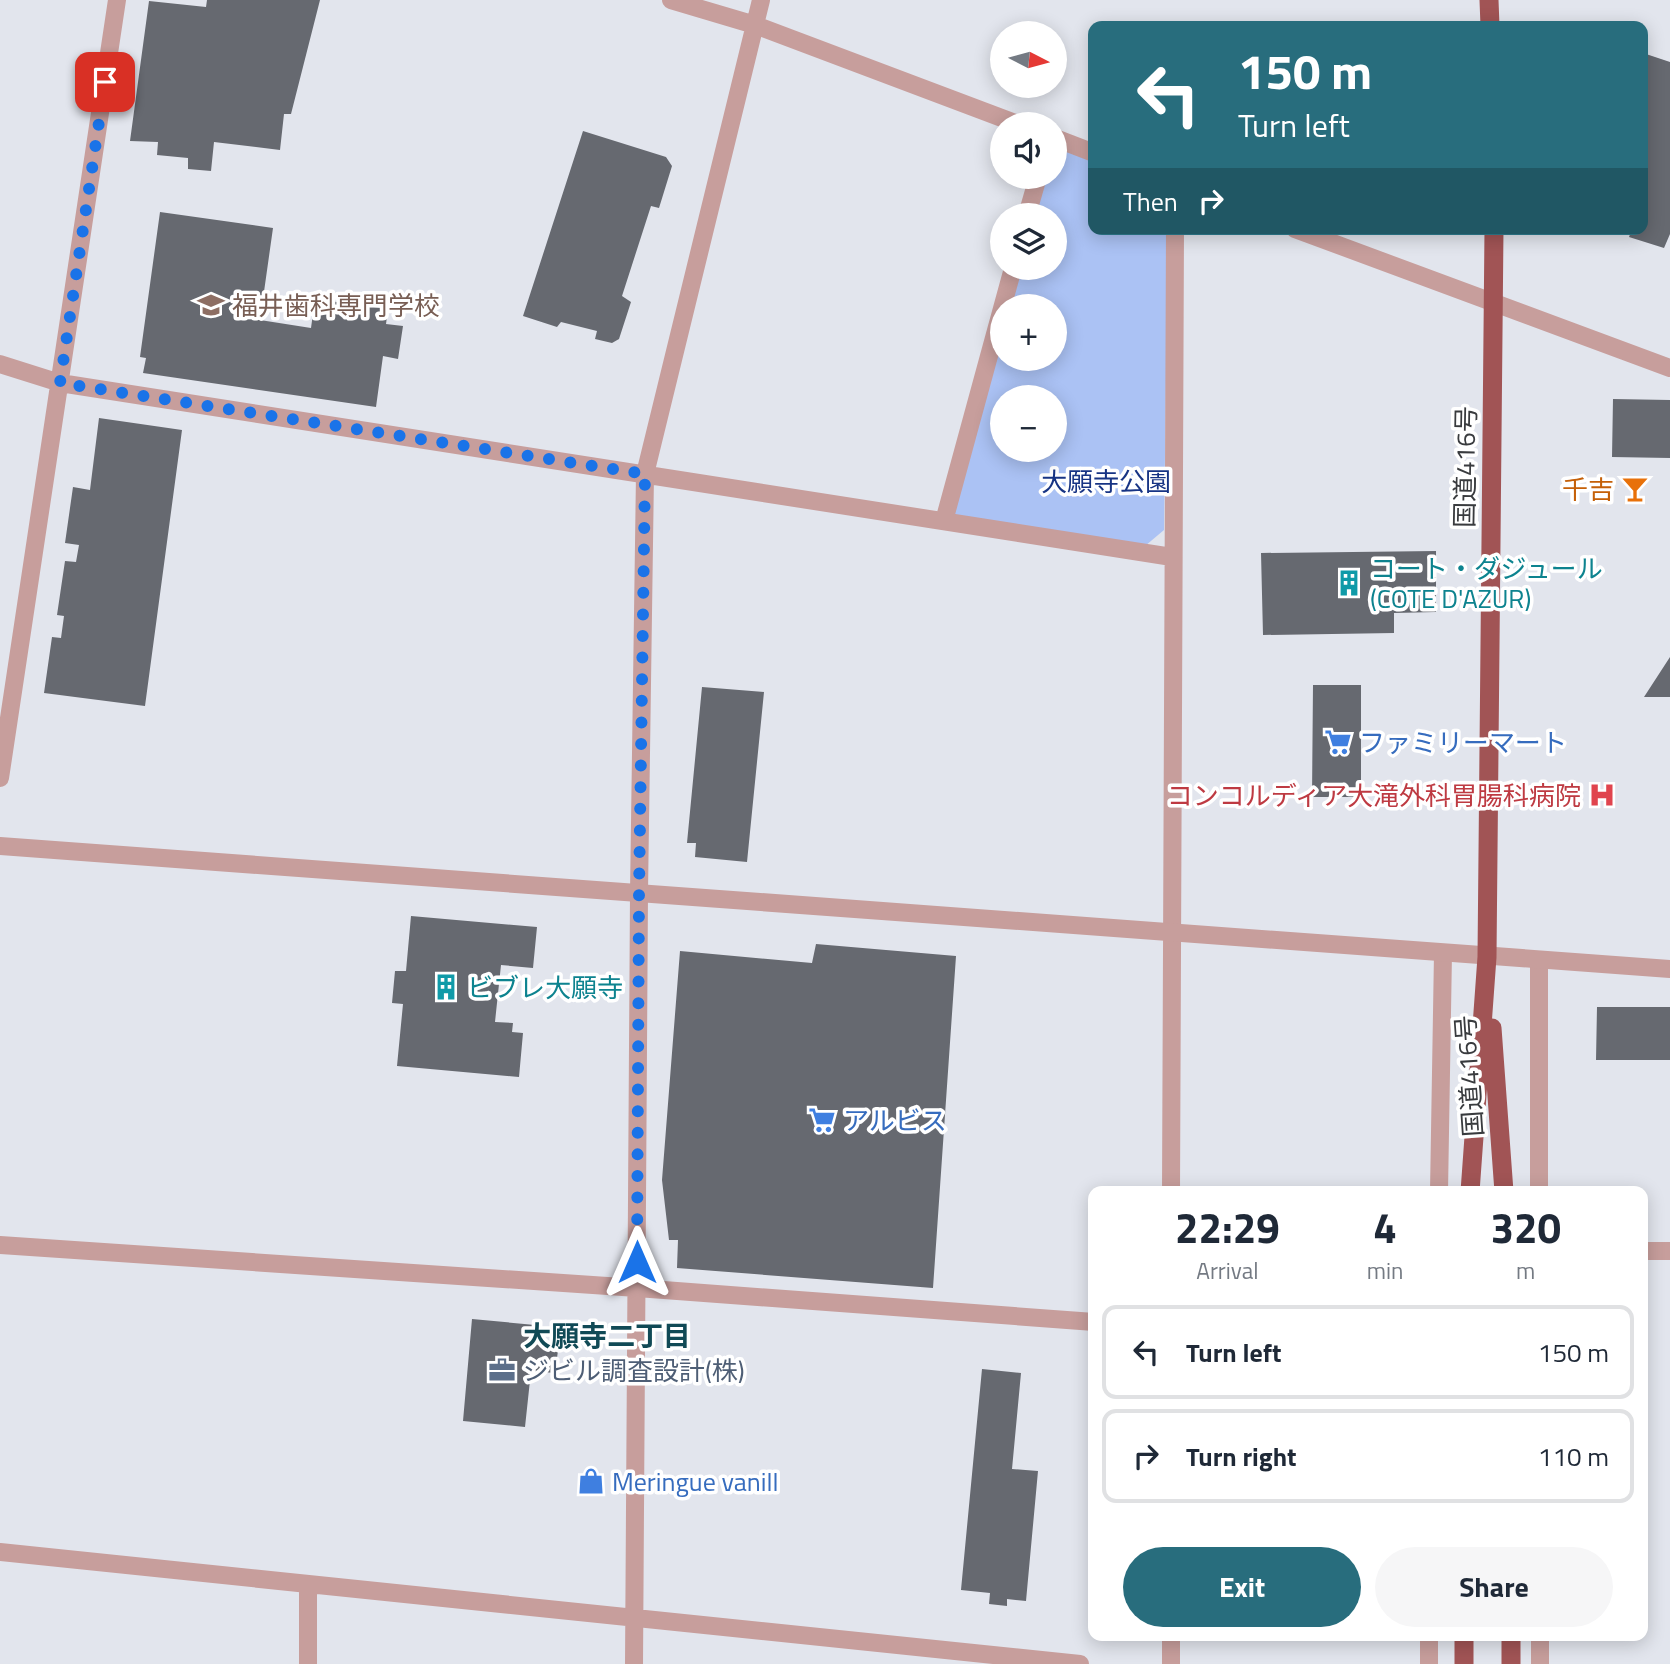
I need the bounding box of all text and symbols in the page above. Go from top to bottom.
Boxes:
north arrow [990,21,1068,98]
map controls [990,21,1067,462]
text: 150 m [1238,33,1372,108]
icon: left [1123,49,1214,140]
pin [75,52,135,112]
icon: arrive [86,63,124,101]
text: Turn left [1238,101,1350,149]
button: sound [990,112,1067,189]
text: Then [1123,182,1178,221]
icon: right [1192,182,1230,220]
button: layers [990,203,1067,280]
place label: 福井歯科専門学校 [232,286,440,325]
school or university icon: 福井歯科専門学校 [196,290,226,320]
button: + [990,294,1067,371]
button: − [990,385,1067,462]
street label: 国道416号 [1444,406,1486,528]
park label: 大願寺公園 [1041,462,1171,501]
place label: 千吉 [1562,470,1614,509]
bar icon: 千吉 [1620,474,1650,504]
place label: コート・ダジュール (COTE D'AZUR) [1370,549,1603,618]
building icon: コート・ダジュール (COTE D'AZUR) [1334,568,1364,598]
place label: ファミリーマート [1359,723,1567,762]
supermarket icon: ファミリーマート [1323,727,1353,757]
place label: コンコルディア大滝外科胃腸科病院 [1167,776,1581,815]
hospital icon: コンコルディア大滝外科胃腸科病院 [1587,780,1617,810]
place label: ビブレ大願寺 [467,968,623,1007]
building icon: ビブレ大願寺 [431,972,461,1002]
street label: 国道416号 [1445,1014,1493,1138]
place label: アルビス [843,1101,947,1140]
supermarket icon: アルビス [807,1105,837,1135]
text: 22:29 [1175,1195,1280,1259]
text: 4 [1373,1195,1397,1259]
text: 320 [1490,1195,1561,1259]
position arrow [600,1225,674,1299]
text: Arrival [1196,1253,1259,1288]
text: min [1367,1253,1403,1288]
text: m [1516,1253,1535,1288]
district label: 大願寺二丁目 [523,1314,691,1357]
icon: left [1127,1333,1165,1371]
text: Turn left [1186,1333,1281,1372]
text: 150 m [1538,1333,1609,1372]
place label: ジビル調査設計(株) [523,1351,745,1390]
office icon: ジビル調査設計(株) [487,1355,517,1385]
icon: right [1127,1437,1165,1475]
text: Turn right [1186,1437,1297,1476]
text: 110 m [1538,1437,1609,1476]
place label: Meringue vanill [612,1462,779,1501]
shop icon: Meringue vanill [576,1466,606,1496]
button: Exit [1123,1547,1361,1627]
button: Share [1375,1547,1613,1627]

